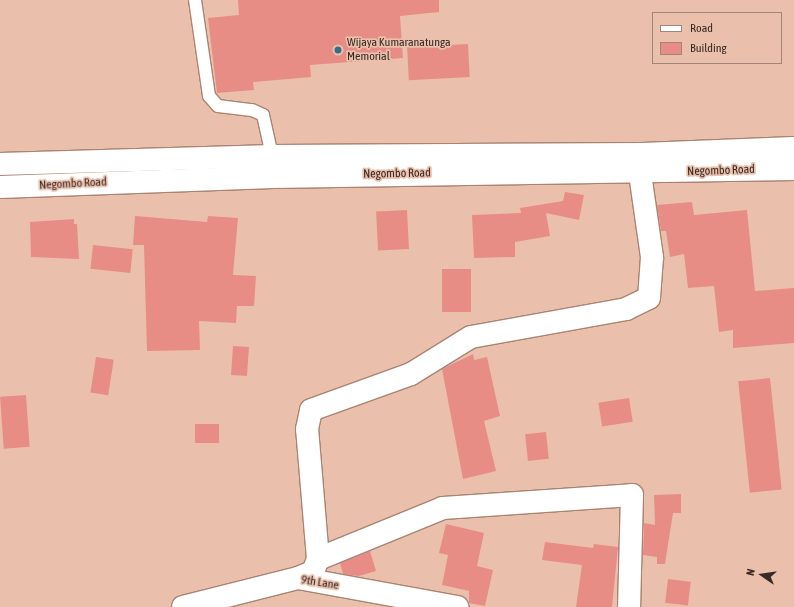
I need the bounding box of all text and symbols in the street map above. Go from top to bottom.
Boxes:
legend [652,12,782,64]
text: Road [690,21,713,35]
place label: Wijaya Kumaranatunga Memorial [347,36,450,64]
text: Building [690,41,727,55]
marker: Wijaya Kumaranatunga Memorial [332,44,344,56]
street label: Negombo Road [687,163,755,179]
street label: Negombo Road [363,166,431,182]
street label: Negombo Road [39,175,107,193]
north arrow [742,555,782,595]
text: N [744,568,757,577]
street label: 9th Lane [300,573,340,593]

